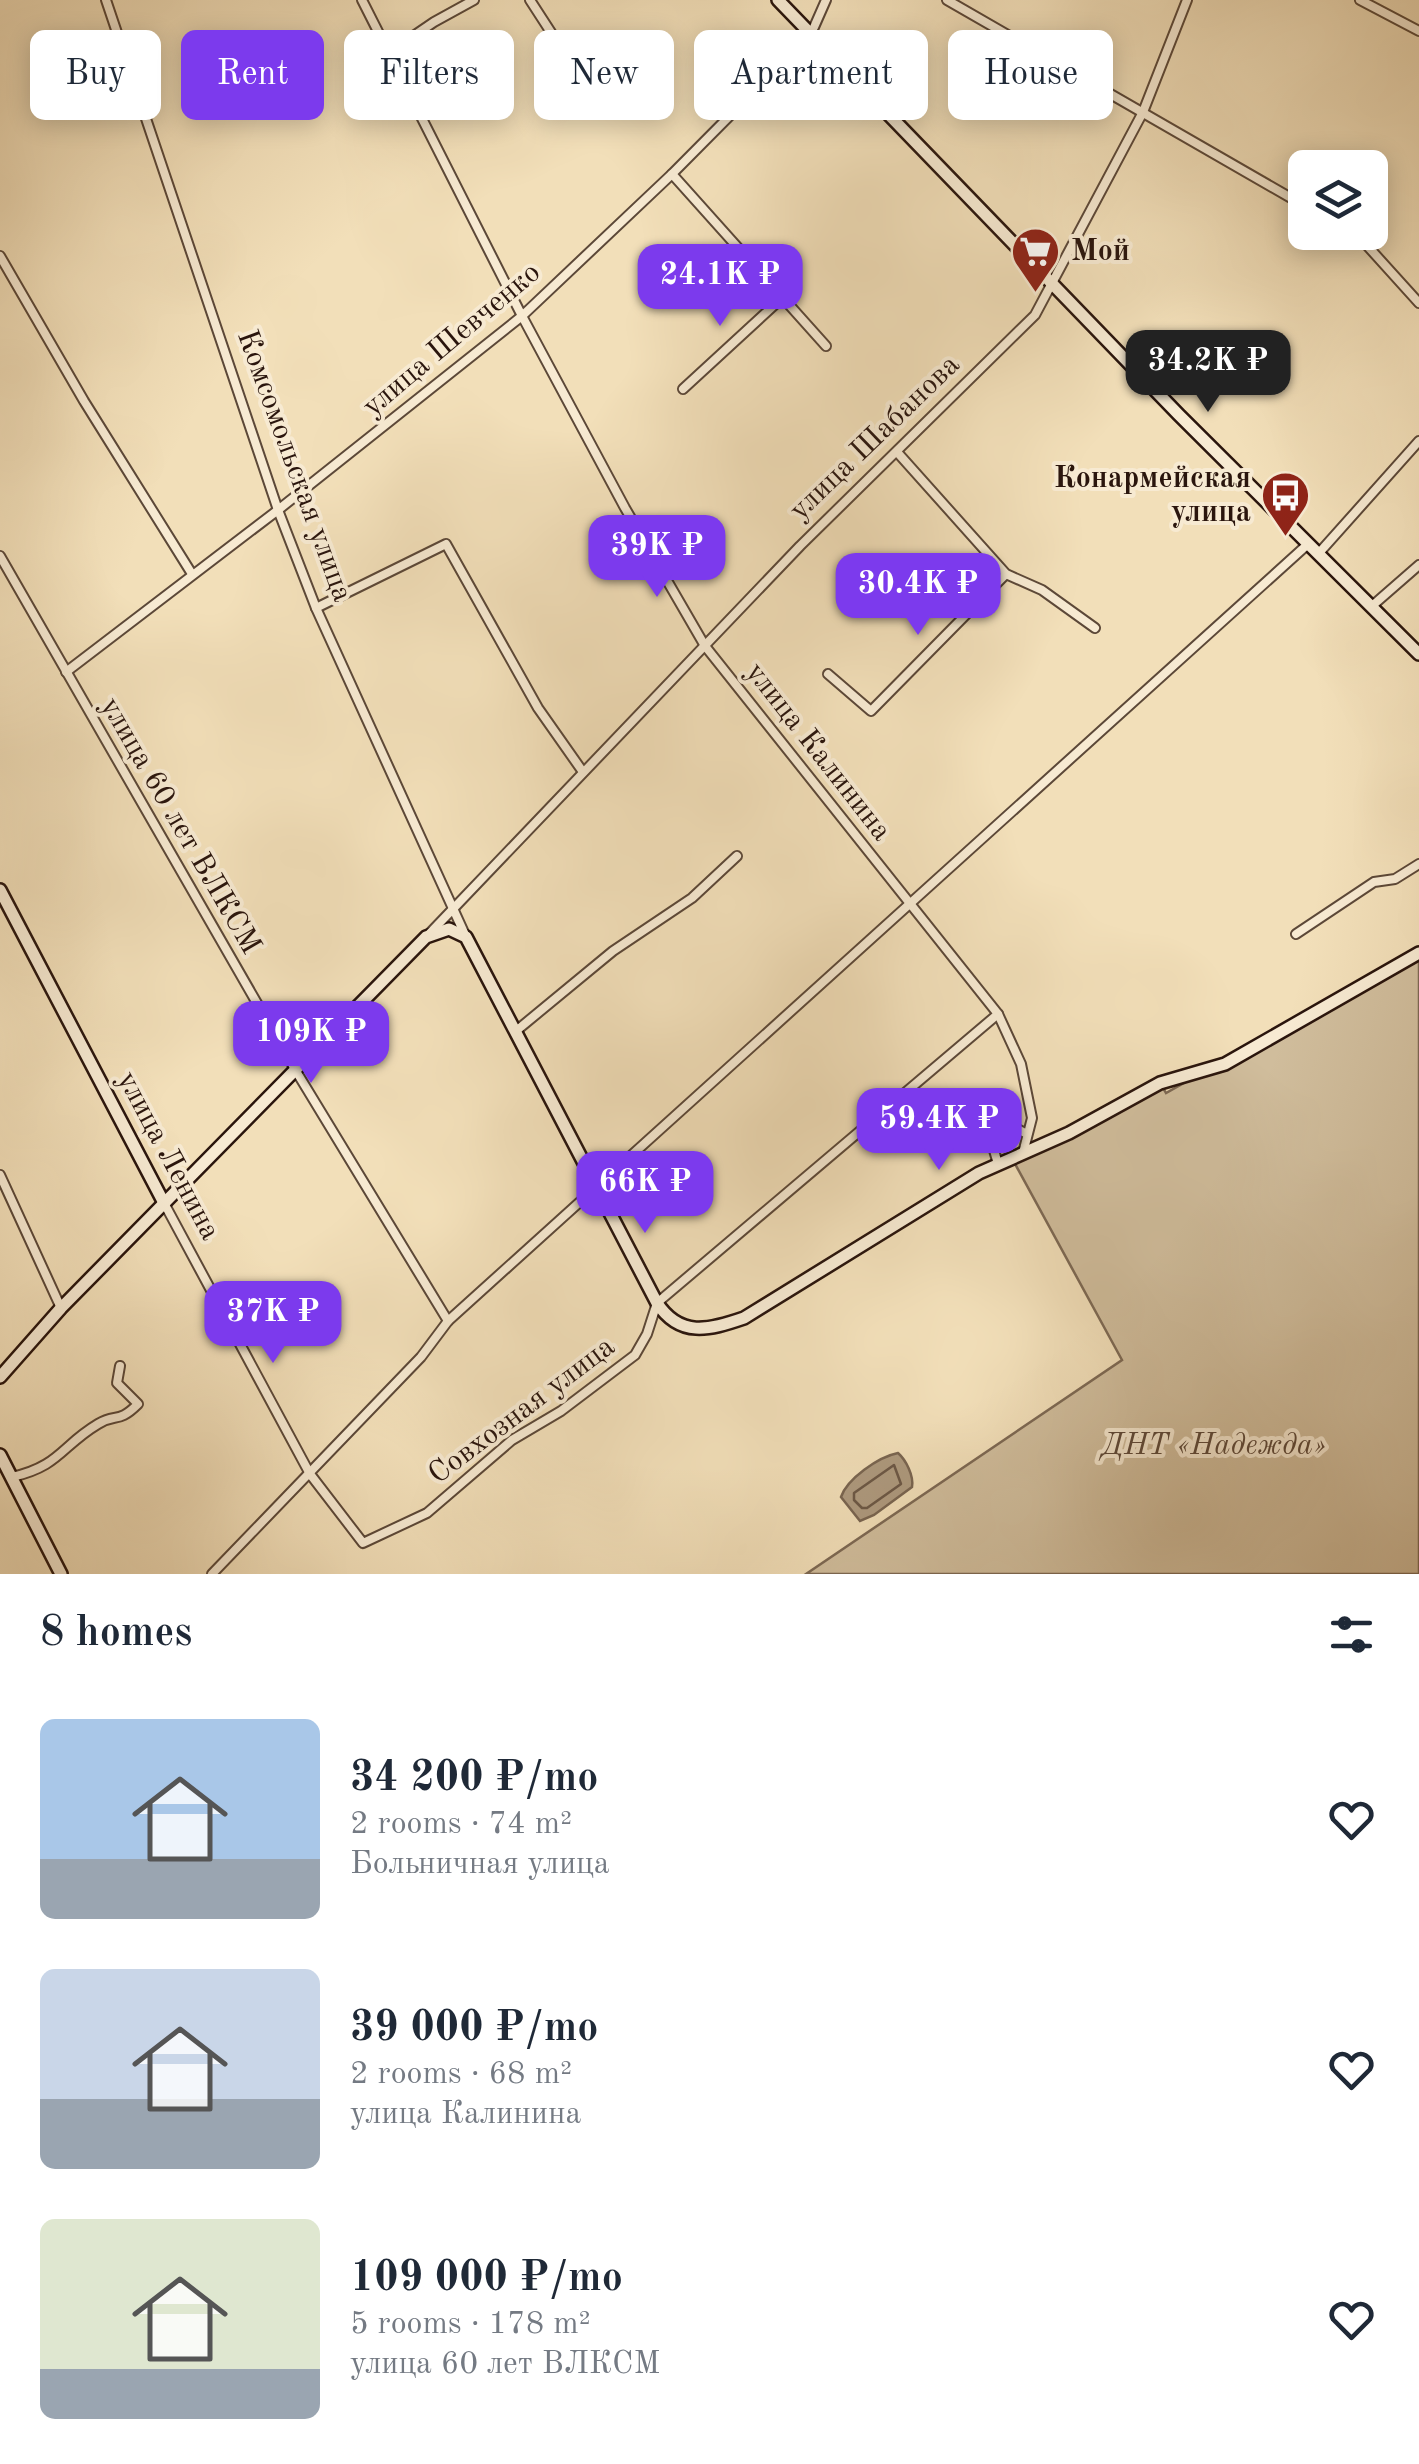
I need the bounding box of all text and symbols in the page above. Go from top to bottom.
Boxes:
chip: Buy [30,30,161,120]
chip: Rent [181,30,324,120]
chip: Filters [344,30,514,120]
chip: New [534,30,674,120]
chip: Apartment [694,30,928,120]
chip: House [948,30,1113,120]
map controls [1288,150,1388,250]
button: layers [1288,150,1388,250]
supermarket icon: Мой [1010,226,1062,294]
place label: Мой [1071,237,1130,267]
pin: 24.1K ₽ [628,244,812,329]
street label: улица Шевченко [357,257,547,423]
text: 24.1K ₽ [660,260,780,292]
street label: Комсомольская улица [231,326,357,606]
pin: 34.2K ₽ [1116,330,1300,415]
text: 34.2K ₽ [1148,346,1268,378]
street label: улица Шабанова [784,350,966,526]
place label: Конармейская улица [1054,464,1251,528]
bus stop icon: Конармейская улица [1260,470,1312,538]
pin: 39K ₽ [587,515,727,600]
text: 39K ₽ [610,531,704,563]
pin: 30.4K ₽ [826,553,1010,638]
text: 30.4K ₽ [858,569,978,601]
street label: улица Калинина [739,657,897,847]
street label: улица 60 лет ВЛКСМ [94,693,266,959]
pin: 109K ₽ [230,1001,392,1086]
text: 109K ₽ [255,1017,367,1049]
street label: улица Ленина [111,1067,225,1245]
pin: 59.4K ₽ [847,1088,1031,1173]
text: 59.4K ₽ [879,1104,999,1136]
pin: 66K ₽ [575,1151,715,1236]
text: 66K ₽ [598,1167,692,1199]
pin: 37K ₽ [203,1281,343,1366]
text: 37K ₽ [226,1297,320,1329]
street label: Совхозная улица [423,1331,621,1490]
park label: ДНТ «Надежда» [1098,1431,1326,1461]
icon: filters [1324,1607,1379,1662]
text: 8 homes [40,1613,192,1655]
text: 34 200 ₽/mo [350,1758,598,1800]
icon: home [120,1759,240,1879]
icon: heart [1324,1792,1379,1847]
text: 2 rooms · 74 m² [350,1809,572,1841]
text: Больничная улица [350,1849,609,1881]
text: 39 000 ₽/mo [350,2008,598,2050]
icon: home [120,2009,240,2129]
icon: heart [1324,2042,1379,2097]
text: 2 rooms · 68 m² [350,2059,572,2091]
text: улица Калинина [350,2099,581,2131]
text: 109 000 ₽/mo [350,2258,623,2300]
icon: home [120,2259,240,2379]
icon: heart [1324,2292,1379,2347]
text: 5 rooms · 178 m² [350,2309,591,2341]
text: улица 60 лет ВЛКСМ [350,2349,660,2381]

